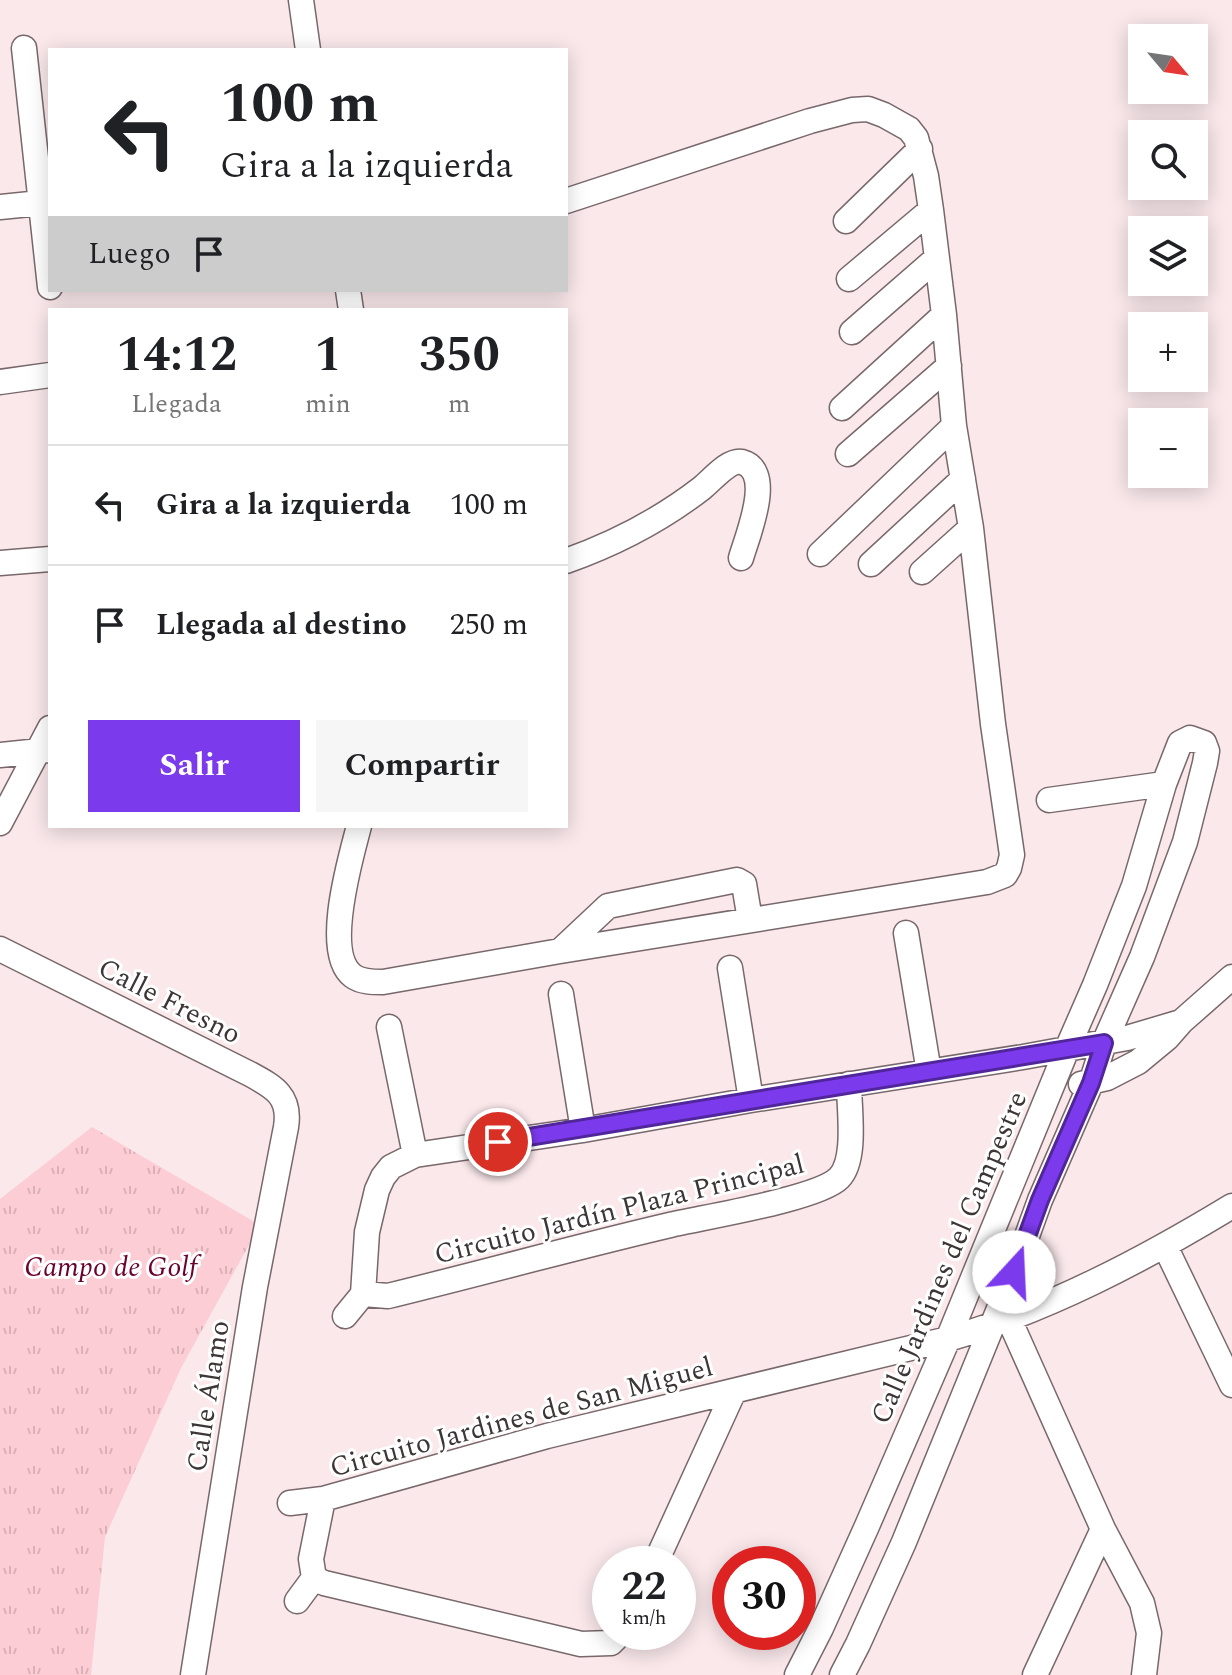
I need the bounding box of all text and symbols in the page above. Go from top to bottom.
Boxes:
north arrow [1128,24,1208,104]
map controls [1128,24,1208,488]
text: 100 m [220,62,379,147]
icon: left [88,80,192,184]
button: search [1128,120,1208,200]
text: Gira a la izquierda [220,139,513,194]
button: layers [1128,216,1208,296]
text: Luego [88,231,171,277]
icon: arrive [187,232,231,276]
button: + [1128,312,1208,392]
text: 14:12 [116,319,237,392]
text: 1 [314,319,341,392]
text: 350 [419,319,500,392]
text: Llegada [131,384,222,424]
text: min [305,384,351,424]
text: m [448,384,470,424]
button: − [1128,408,1208,488]
text: Gira a la izquierda [156,482,411,528]
text: 100 m [450,482,528,528]
icon: left [88,483,132,527]
text: Llegada al destino [156,602,407,648]
text: 250 m [450,602,528,648]
icon: arrive [88,603,132,647]
button: Salir [88,720,300,812]
button: Compartir [316,720,528,812]
street label: Calle Fresno [90,947,248,1056]
street label: Calle Jardines del Campestre [860,1084,1039,1431]
pin [464,1108,532,1176]
icon: arrive [476,1120,520,1164]
street label: Circuito Jardín Plaza Principal [430,1143,809,1276]
position arrow [972,1230,1056,1314]
park label: Campo de Golf [24,1246,202,1289]
street label: Calle Álamo [175,1317,242,1475]
street label: Circuito Jardines de San Miguel [325,1346,718,1489]
speed limit sign: 30 [712,1546,816,1650]
text: 22 [622,1557,666,1618]
text: km/h [622,1603,667,1633]

